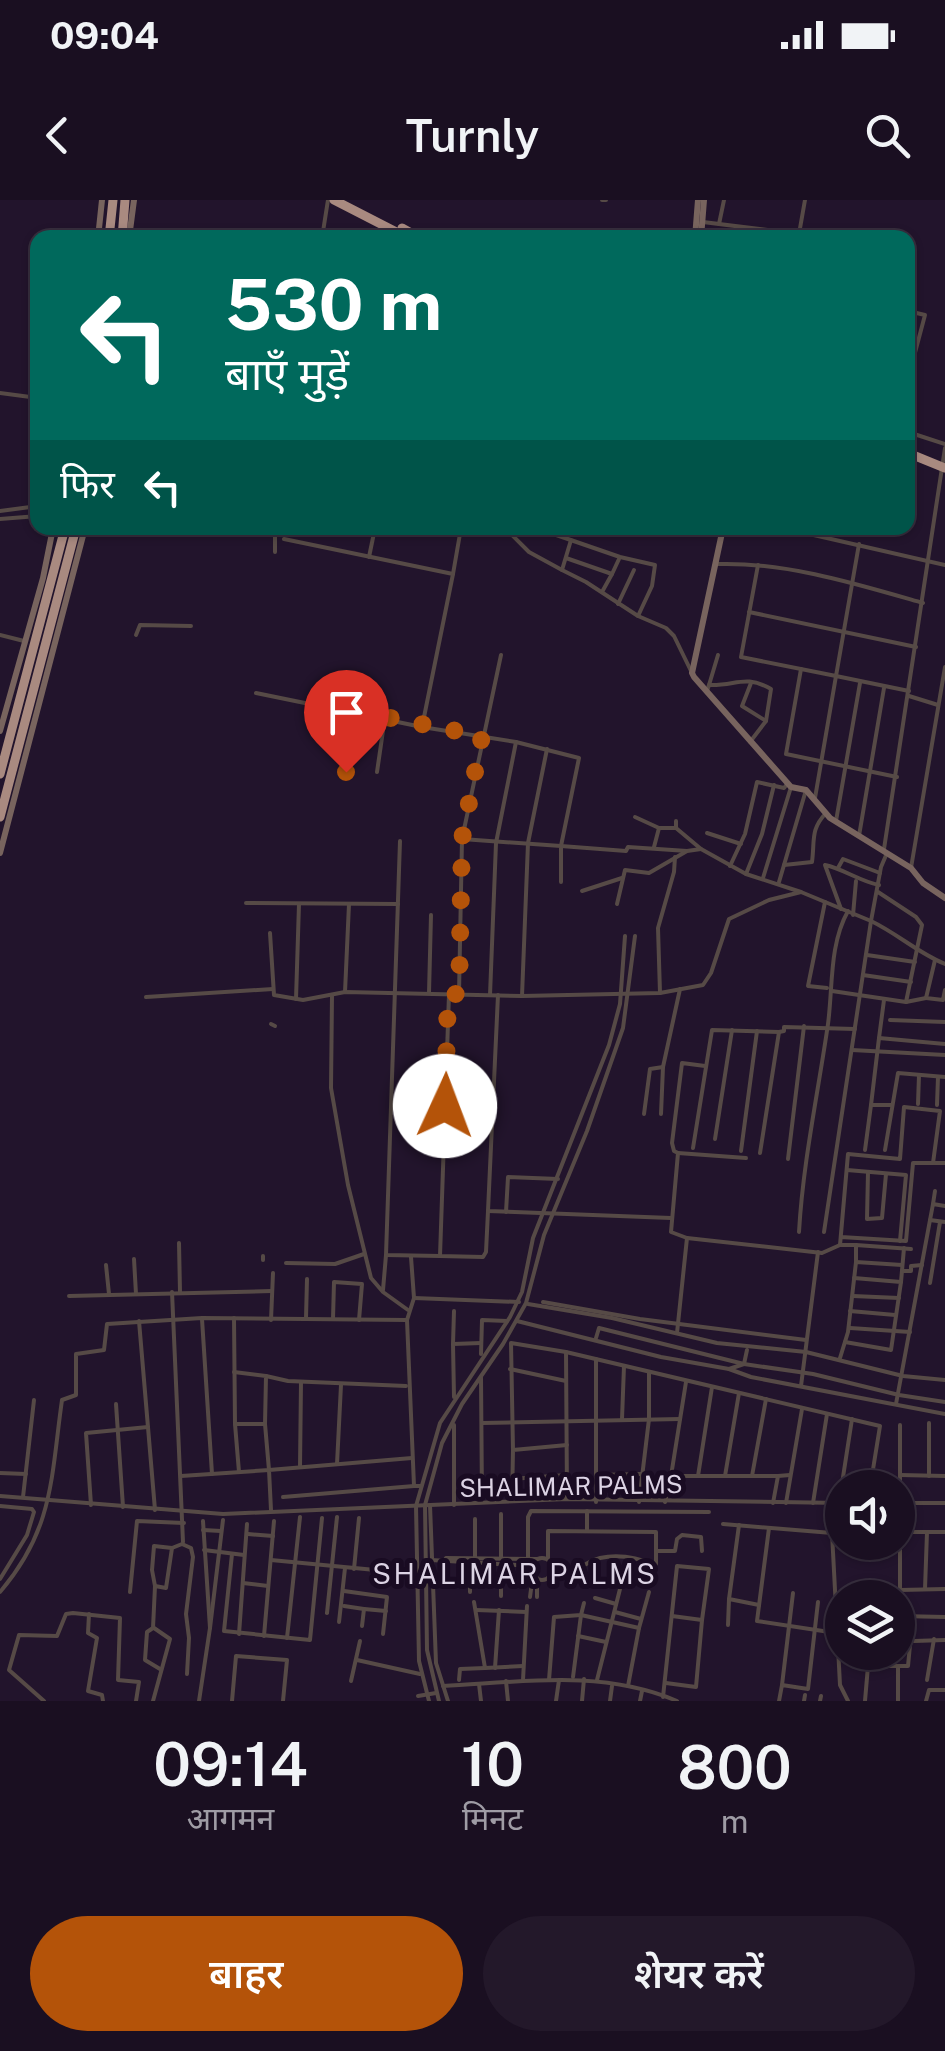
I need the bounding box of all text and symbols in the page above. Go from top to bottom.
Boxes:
text: 09:04 [50,13,159,58]
icon: back [30,108,85,163]
icon: search [860,108,915,163]
text: Turnly [406,109,539,162]
text: 530 m [225,263,442,346]
icon: left [60,270,190,400]
text: बाएँ मुड़ें [225,347,349,400]
icon: left [135,460,190,515]
text: फिर [60,462,115,507]
pin [304,670,389,773]
icon: arrive [319,685,374,740]
position arrow [393,1054,497,1158]
street label: SHALIMAR PALMS [459,1469,683,1503]
map controls [825,1470,915,1670]
button: sound [825,1470,915,1560]
district label: SHALIMAR PALMS [372,1557,658,1590]
button: layers [825,1580,915,1670]
text: 09:14 [153,1729,308,1800]
text: 10 [461,1729,524,1800]
text: 800 [677,1732,792,1803]
text: आगमन [187,1800,274,1837]
text: मिनट [462,1800,523,1837]
text: m [721,1803,748,1840]
button: बाहर [30,1916,463,2031]
button: शेयर करें [483,1916,915,2031]

